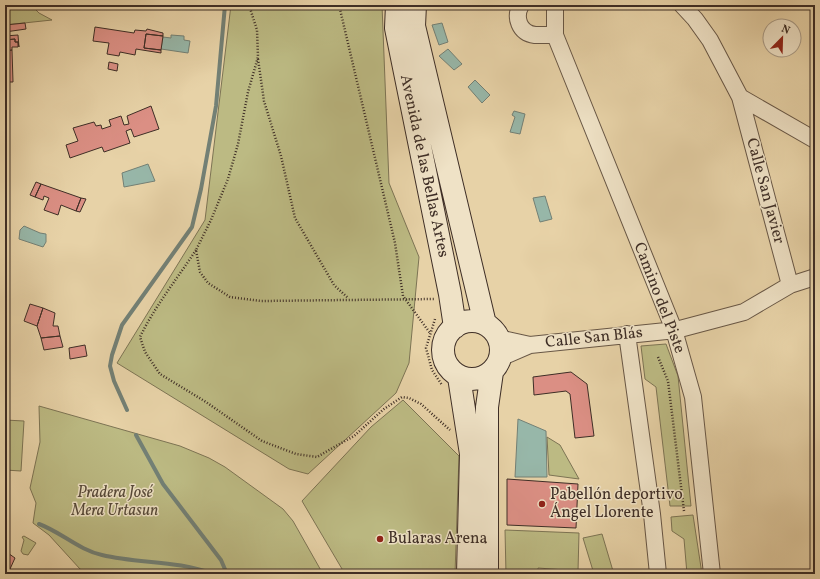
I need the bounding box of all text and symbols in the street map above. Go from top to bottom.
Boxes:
north arrow [762,18,802,58]
text: N [779,22,792,39]
street label: Avenida de las Bellas Artes [394,73,454,260]
street label: Calle San Javier [740,136,790,247]
street label: Camino del Piste [628,239,690,357]
street label: Calle San Blás [544,322,644,354]
park label: Pradera José Mera Urtasun [71,482,158,522]
place label: Pabellón deportivo Ángel Llorente [550,484,683,524]
marker: Pabellón deportivo Ángel Llorente [537,499,547,509]
place label: Bularas Arena [388,528,488,550]
marker: Bularas Arena [375,534,385,544]

